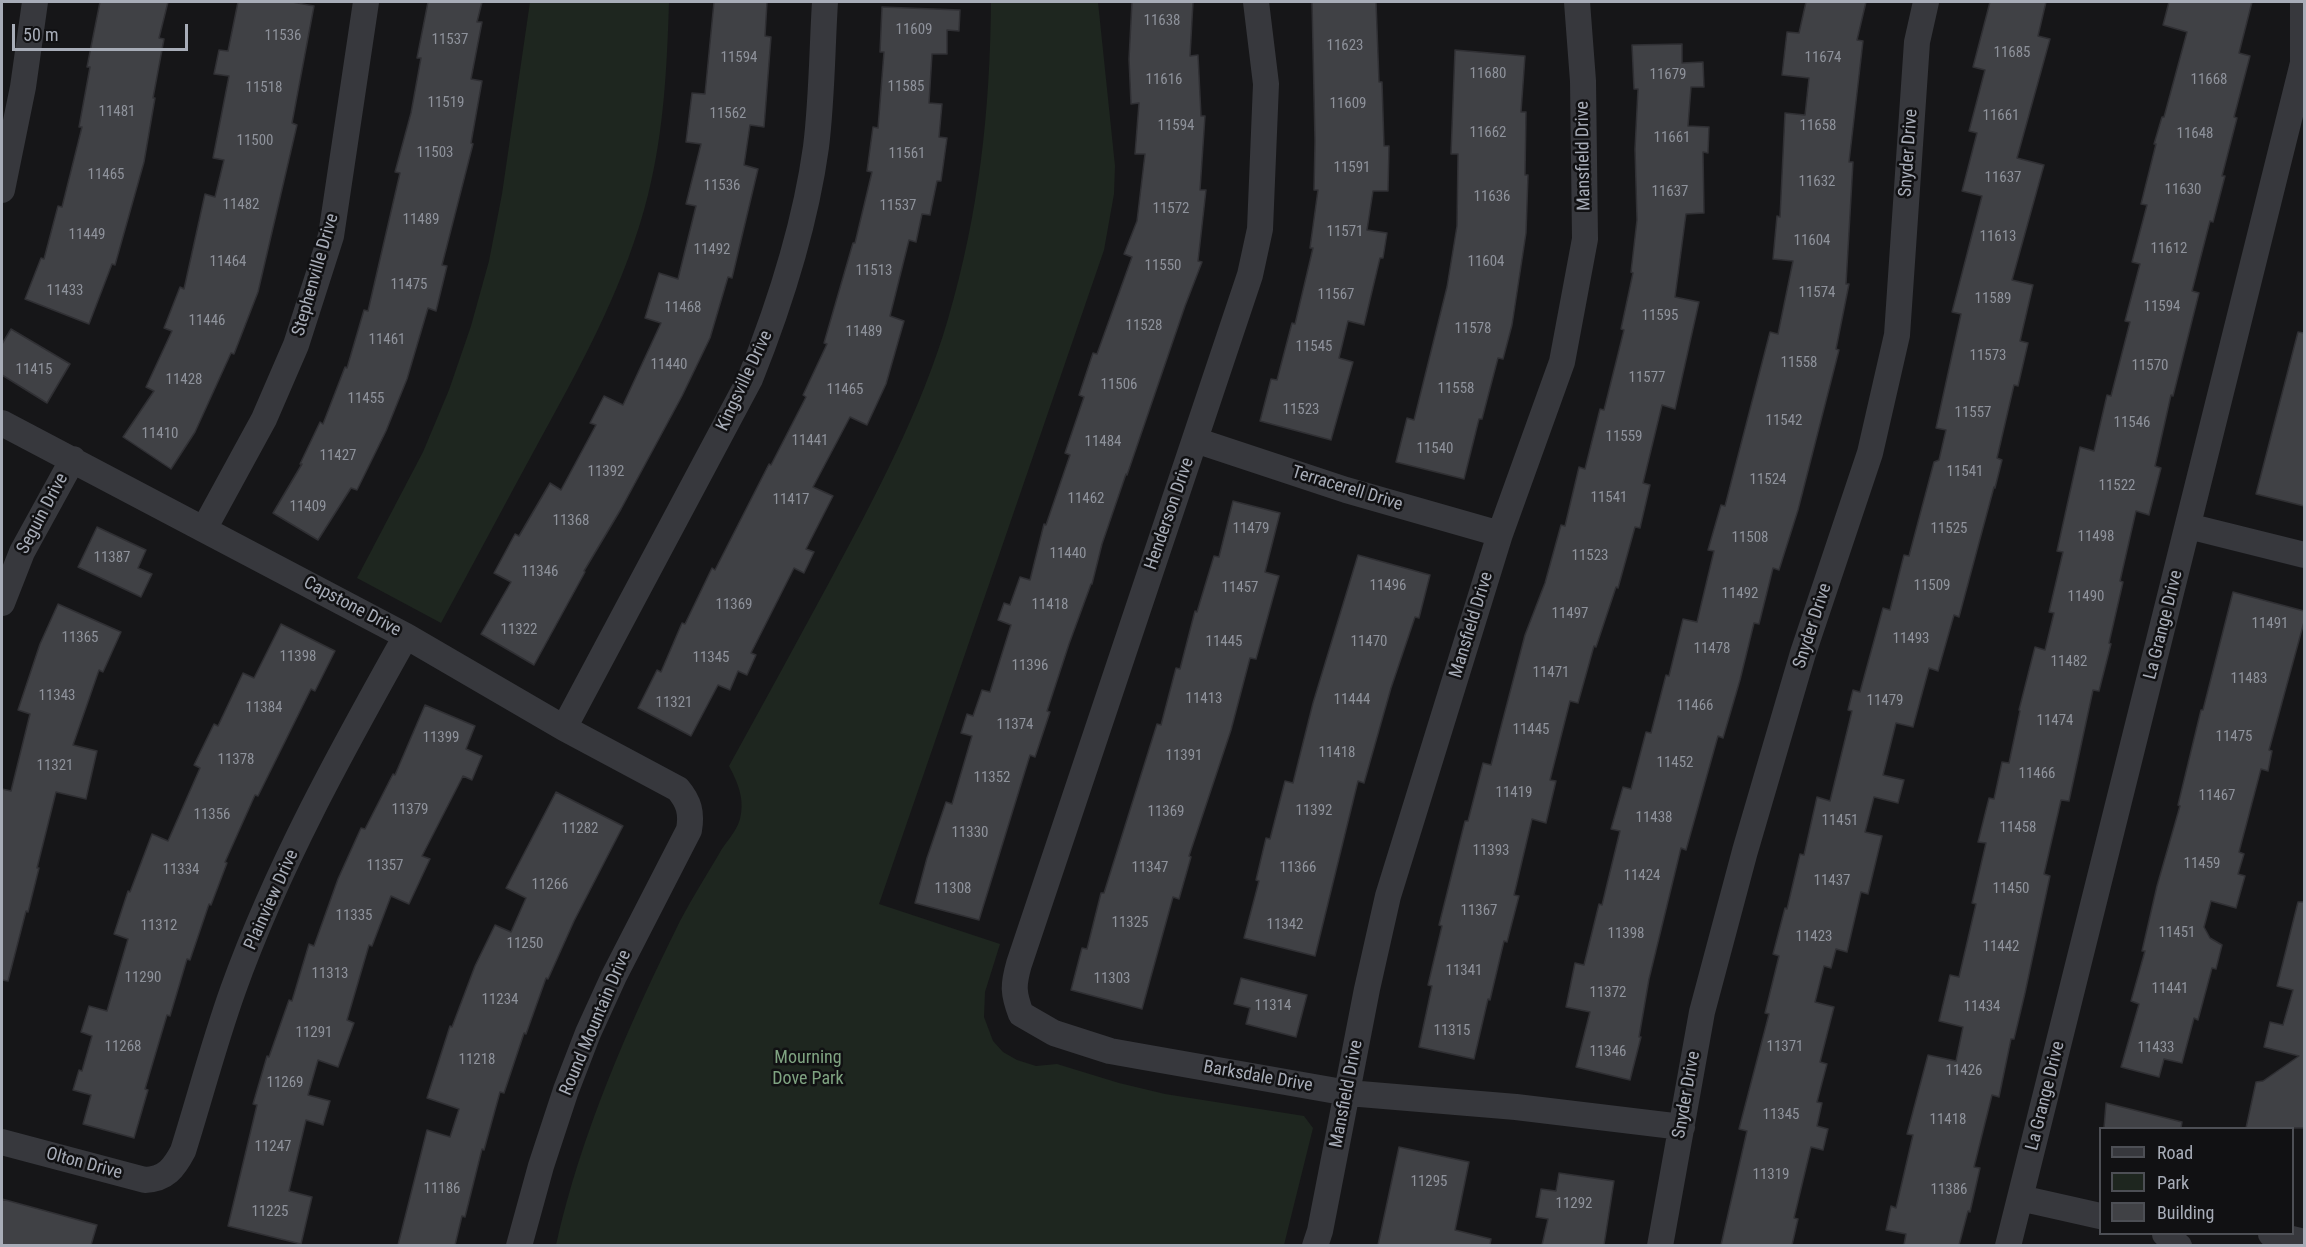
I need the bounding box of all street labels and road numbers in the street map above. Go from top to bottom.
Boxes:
street label: Mansfield Drive [1572,101,1596,211]
street label: Snyder Drive [1895,108,1923,198]
street label: Stephenville Drive [288,211,344,339]
street label: Kingsville Drive [712,327,778,435]
street label: Henderson Drive [1141,455,1199,573]
street label: Terracerell Drive [1289,462,1405,516]
street label: Seguin Drive [13,470,73,558]
street label: La Grange Drive [2140,568,2188,682]
street label: Mansfield Drive [1446,569,1498,681]
street label: Capstone Drive [300,572,404,642]
street label: Snyder Drive [1789,581,1837,671]
street label: Plainview Drive [240,846,304,954]
street label: Round Mountain Drive [556,947,636,1099]
street label: Mansfield Drive [1326,1038,1368,1150]
street label: La Grange Drive [2022,1039,2070,1153]
street label: Snyder Drive [1669,1050,1705,1140]
street label: Barksdale Drive [1202,1057,1314,1097]
street label: Olton Drive [44,1143,124,1185]

